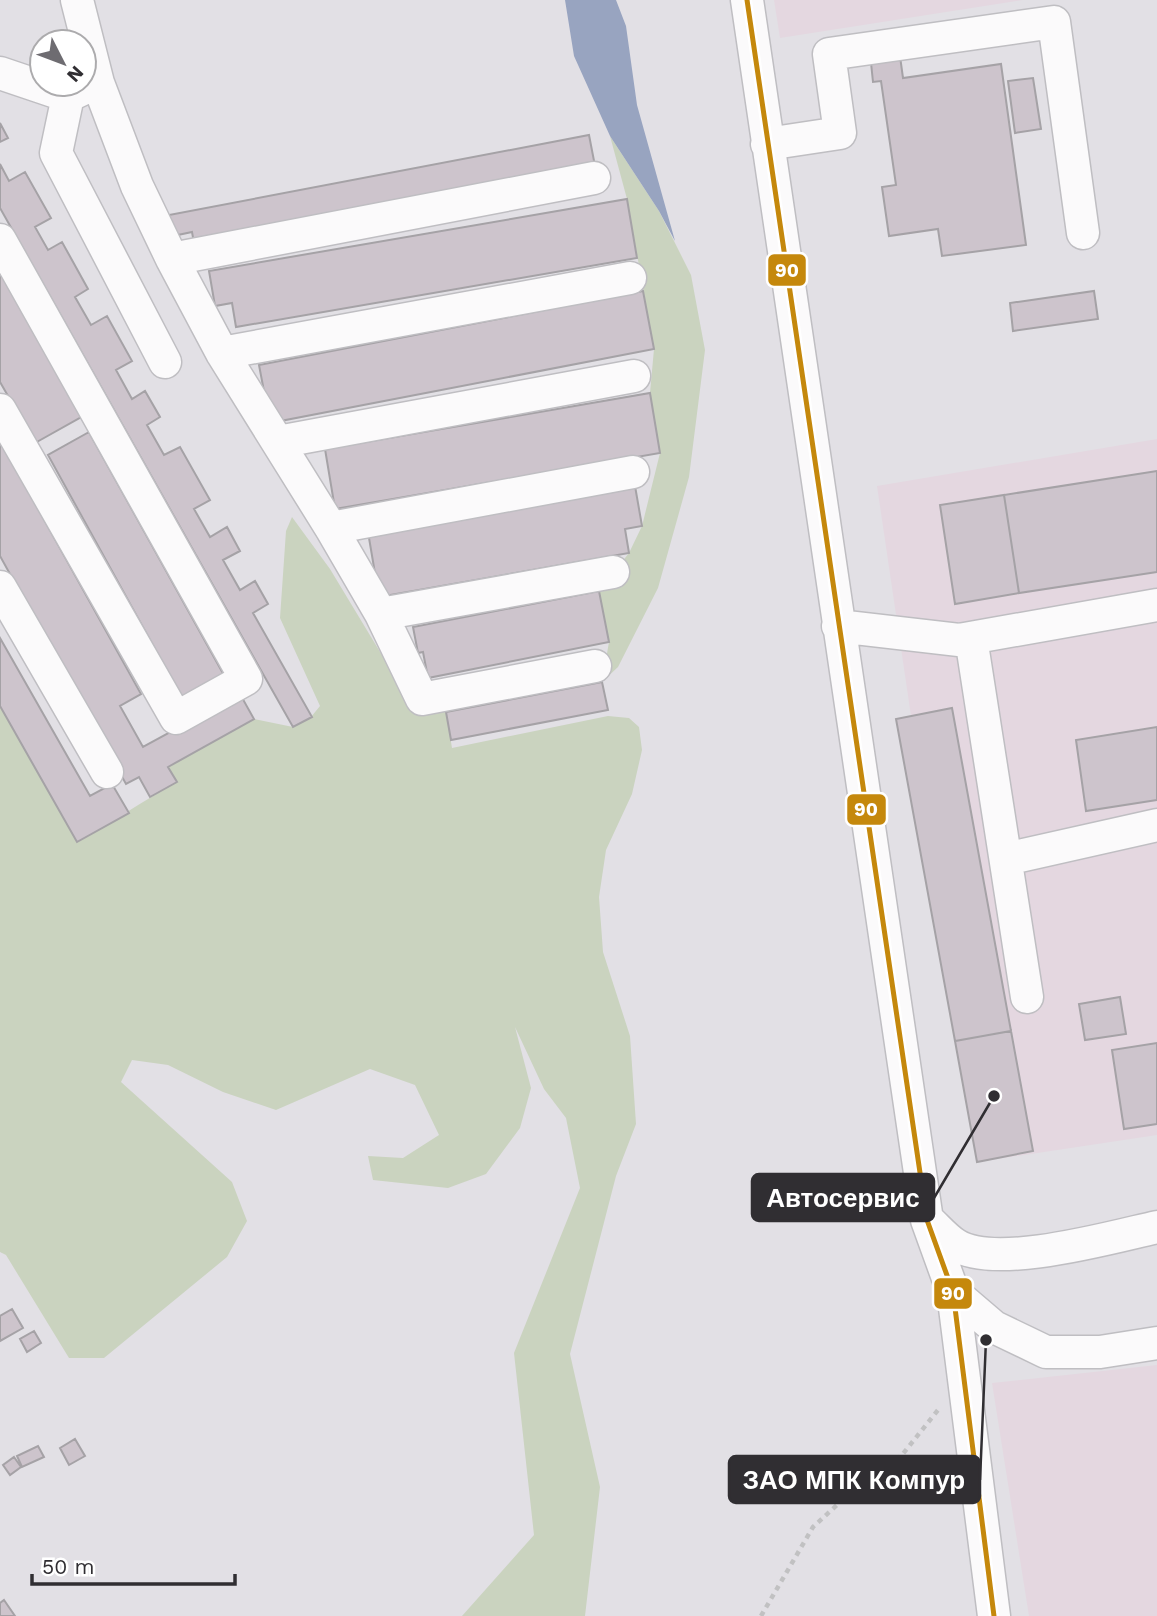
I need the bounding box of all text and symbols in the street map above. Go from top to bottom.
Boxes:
north arrow [28,28,98,98]
text: N [62,61,89,87]
line badge: 90 [767,253,807,287]
text: 90 [775,259,799,282]
line badge: 90 [846,793,887,826]
text: 90 [854,798,878,821]
callout: Автосервис [752,1174,934,1221]
text: Автосервис [766,1183,920,1213]
line badge: 90 [933,1277,973,1310]
text: 90 [941,1282,965,1305]
callout: ЗАО МПК Компур [729,1456,980,1503]
text: ЗАО МПК Компур [743,1465,965,1495]
scale bar [32,1542,234,1586]
text: 50 m [42,1554,94,1579]

